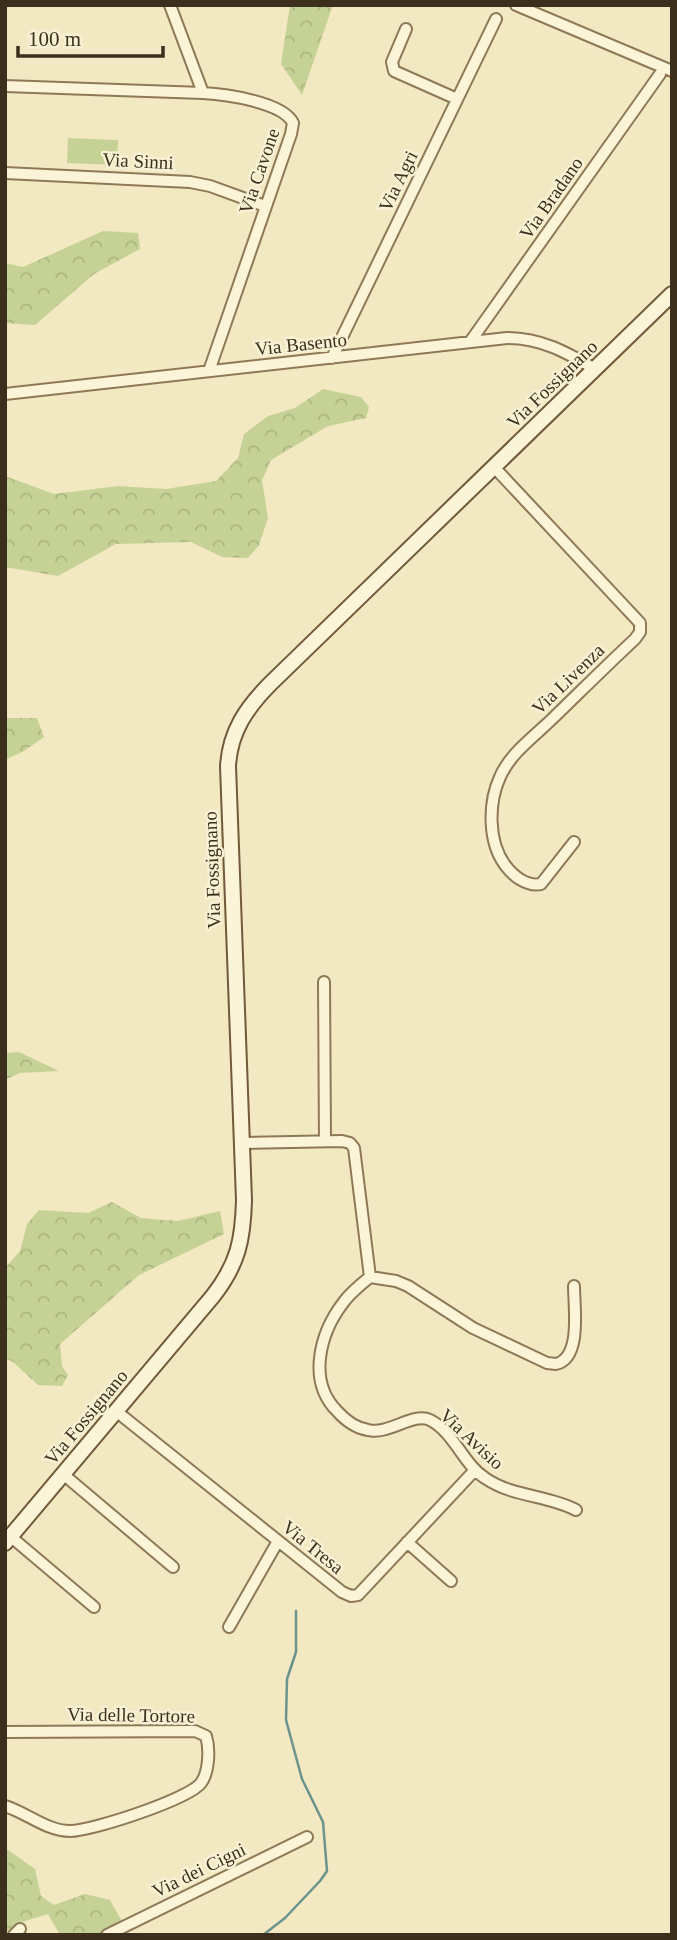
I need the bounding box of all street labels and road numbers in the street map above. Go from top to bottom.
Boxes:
street label: Via Cavone [235,125,283,217]
street label: Via Agri [374,147,422,215]
street label: Via Sinni [102,149,174,173]
street label: Via Bradano [515,153,587,243]
street label: Via Basento [254,329,348,359]
street label: Via Fossignano [502,336,602,432]
street label: Via Livenza [528,639,609,719]
street label: Via Fossignano [199,811,225,929]
street label: Via Fossignano [40,1365,132,1469]
street label: Via Avisio [436,1404,508,1474]
street label: Via Tresa [278,1516,348,1578]
street label: Via delle Tortore [67,1703,195,1727]
street label: Via dei Cigni [149,1838,249,1902]

